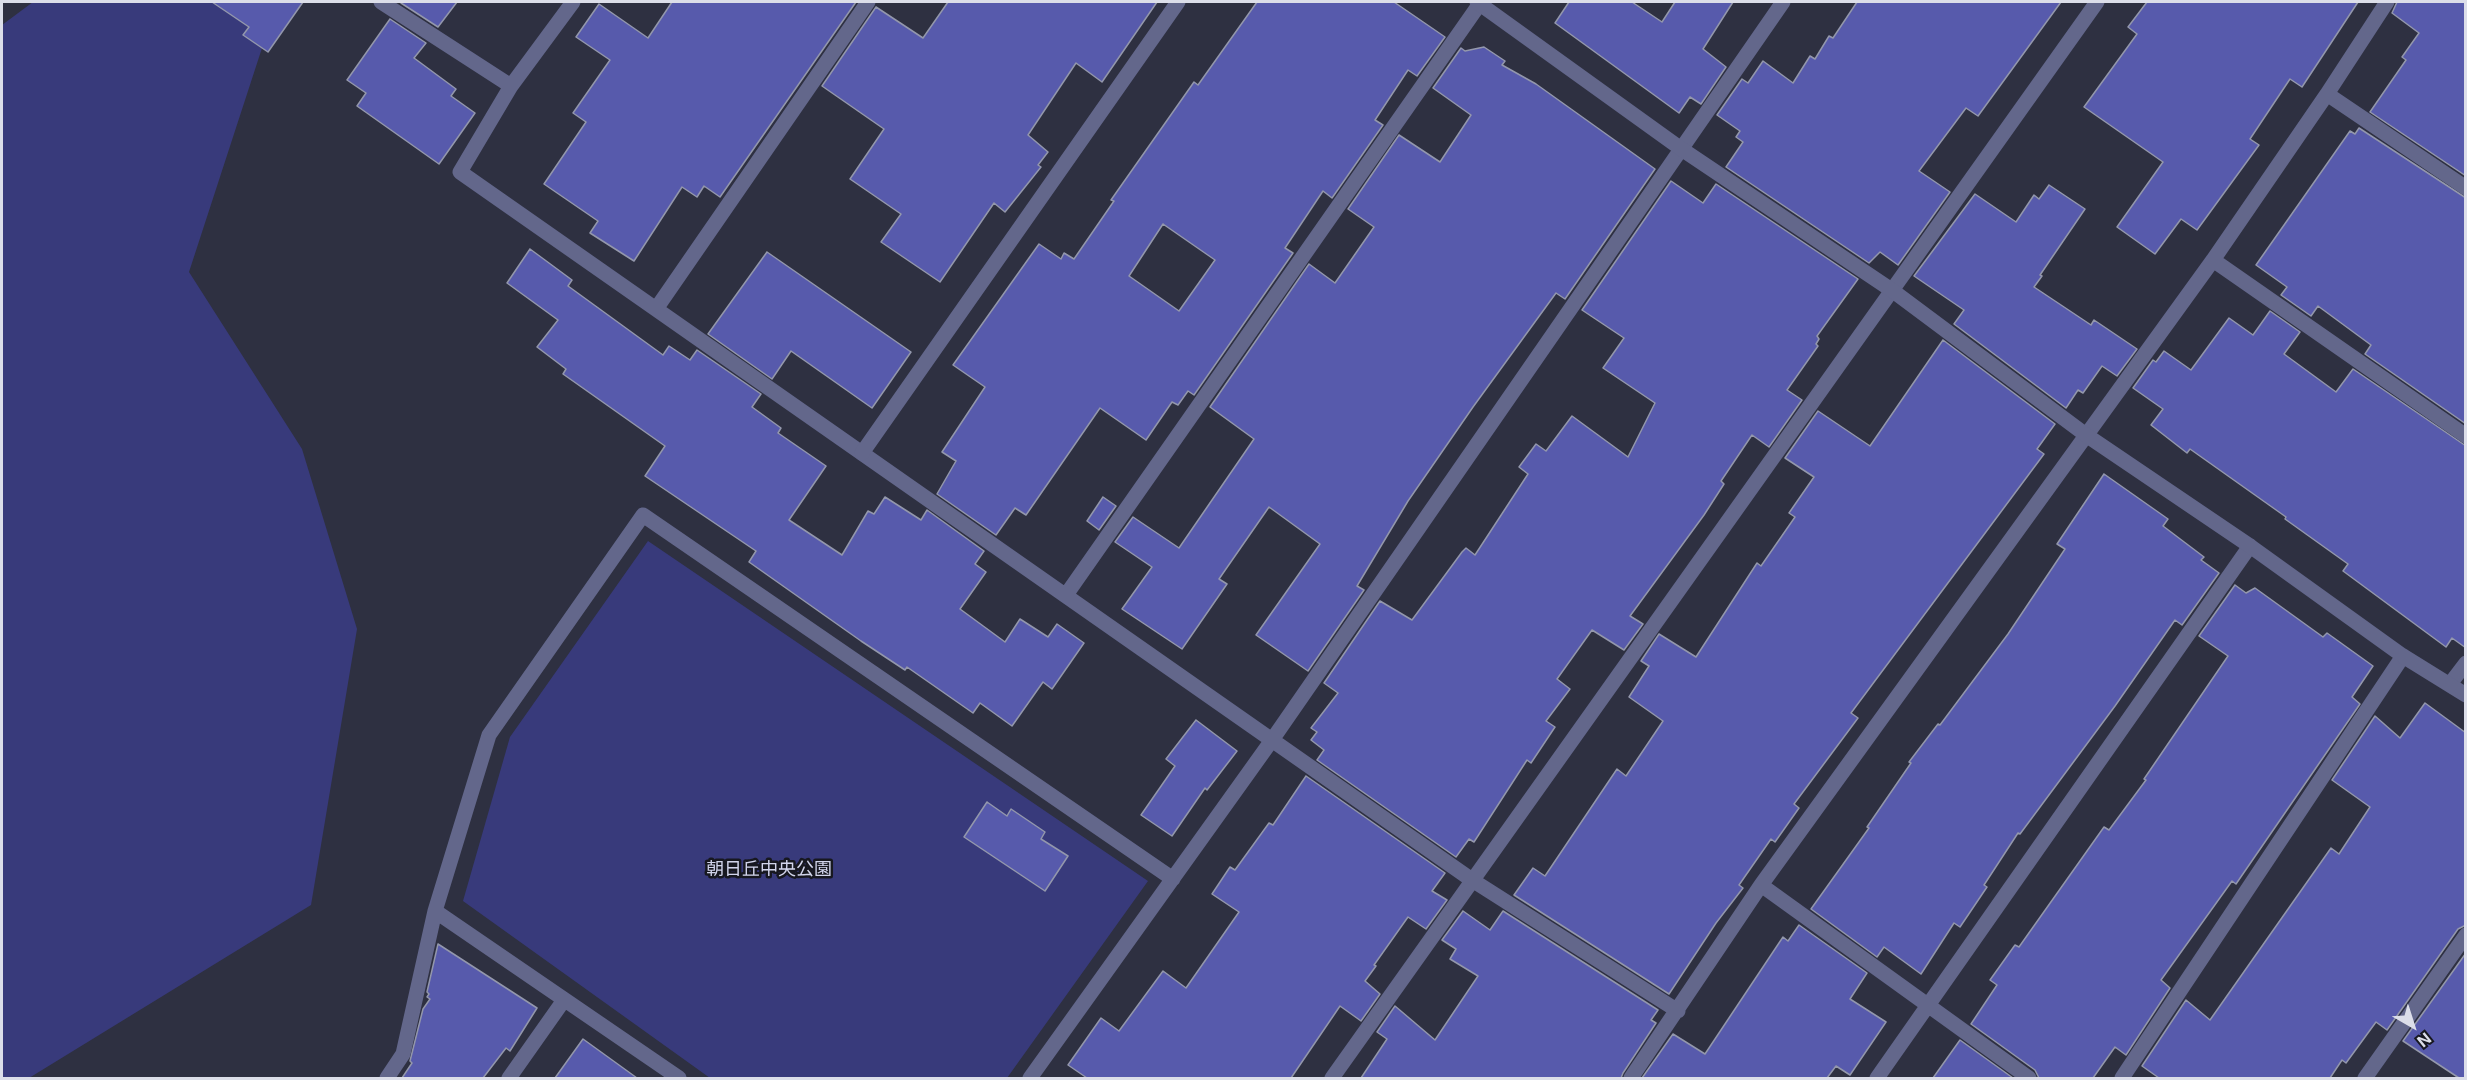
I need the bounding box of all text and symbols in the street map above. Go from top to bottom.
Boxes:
park label: 朝日丘中央公園 [706,859,832,881]
north arrow [2383,996,2443,1056]
text: N [2413,1028,2435,1052]

